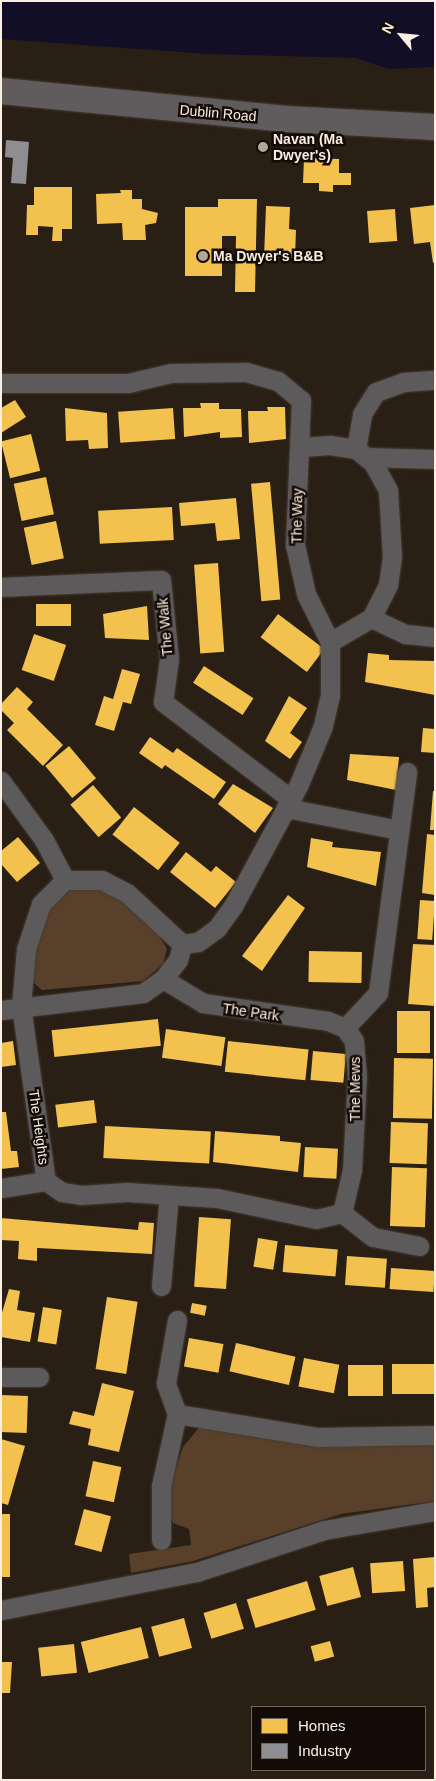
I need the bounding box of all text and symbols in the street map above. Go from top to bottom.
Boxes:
north arrow [376,10,426,60]
text: N [378,20,397,36]
street label: Dublin Road [179,101,257,125]
place label: Navan (Ma Dwyer's) [273,131,343,164]
marker: Navan (Ma Dwyer's) [257,141,269,153]
place label: Ma Dwyer's B&B [213,248,324,264]
marker: Ma Dwyer's B&B [197,250,209,262]
street label: The Way [288,488,306,544]
street label: The Walk [154,597,176,657]
street label: The Park [222,1000,280,1024]
street label: The Mews [347,1057,363,1121]
street label: The Heights [25,1088,53,1166]
legend [251,1706,426,1771]
text: Homes [298,1717,346,1734]
text: Industry [298,1742,351,1759]

